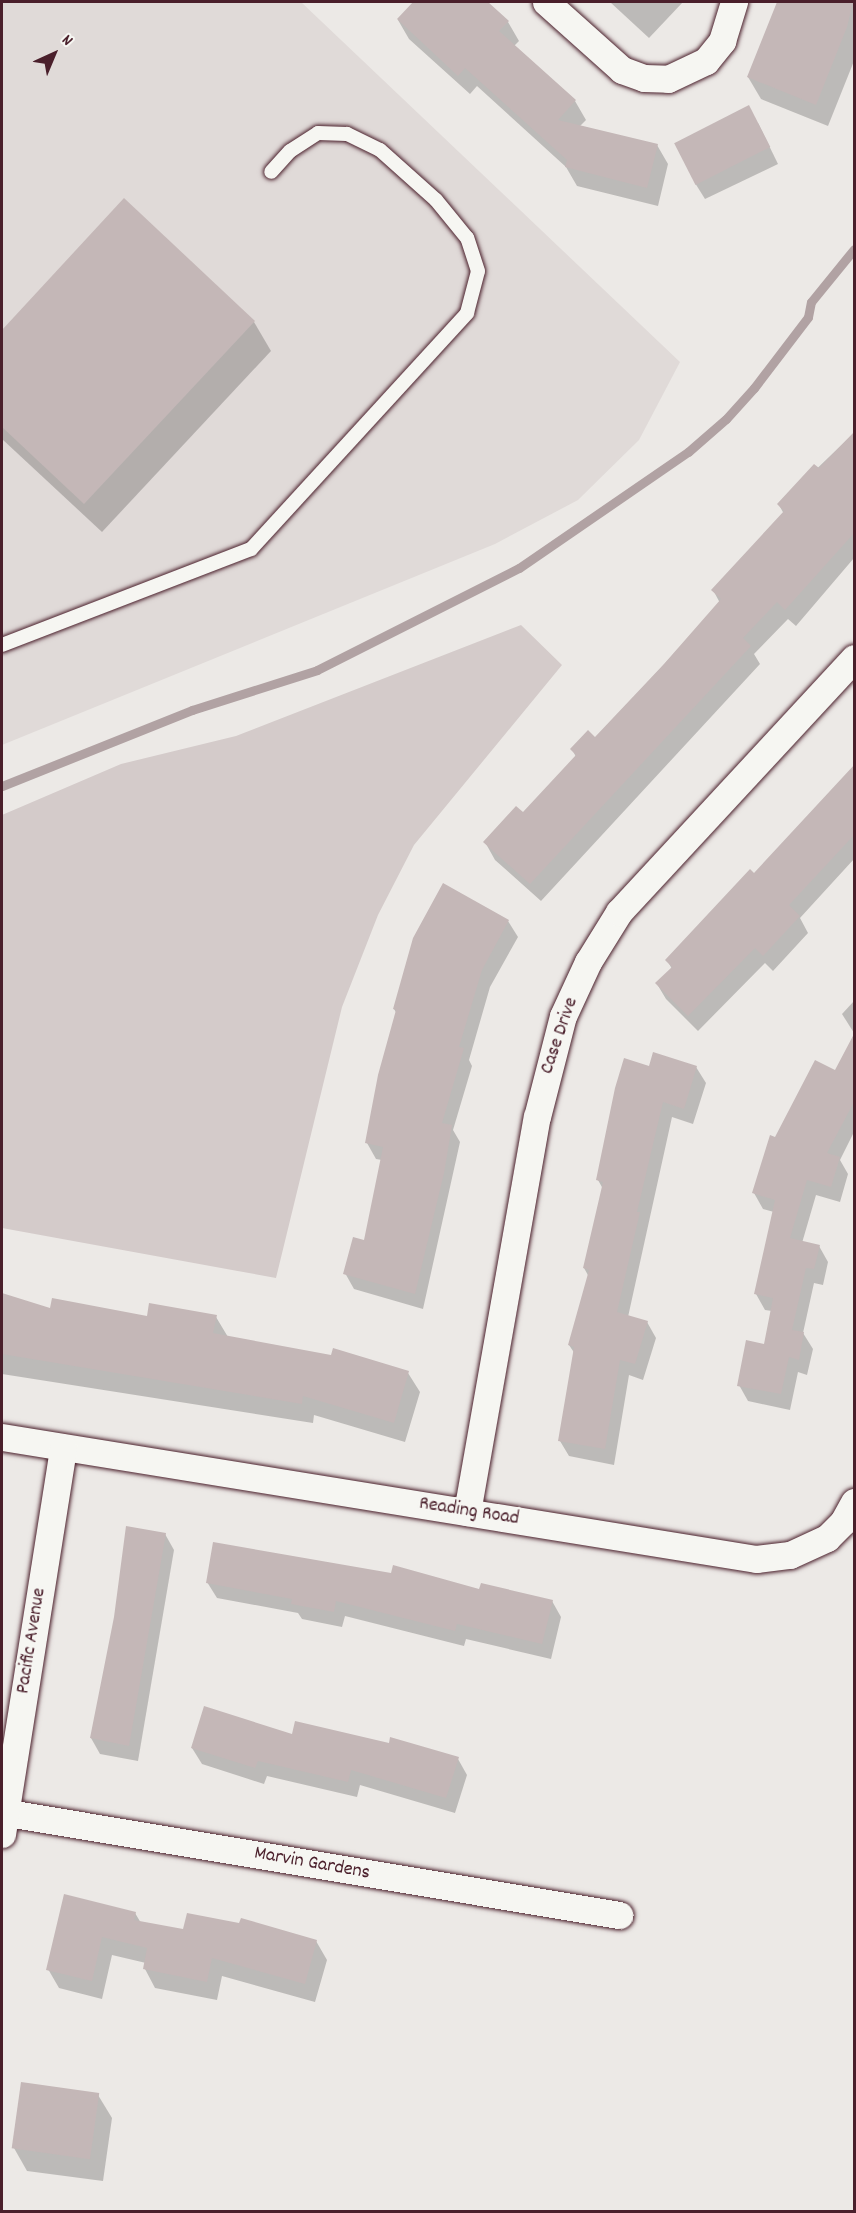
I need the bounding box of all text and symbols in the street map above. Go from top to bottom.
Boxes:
north arrow [24,24,84,84]
text: N [56,30,78,52]
street label: Case Drive [536,994,584,1078]
street label: Reading Road [417,1492,521,1532]
street label: Pacific Avenue [12,1586,52,1696]
street label: Marvin Gardens [252,1842,372,1886]

